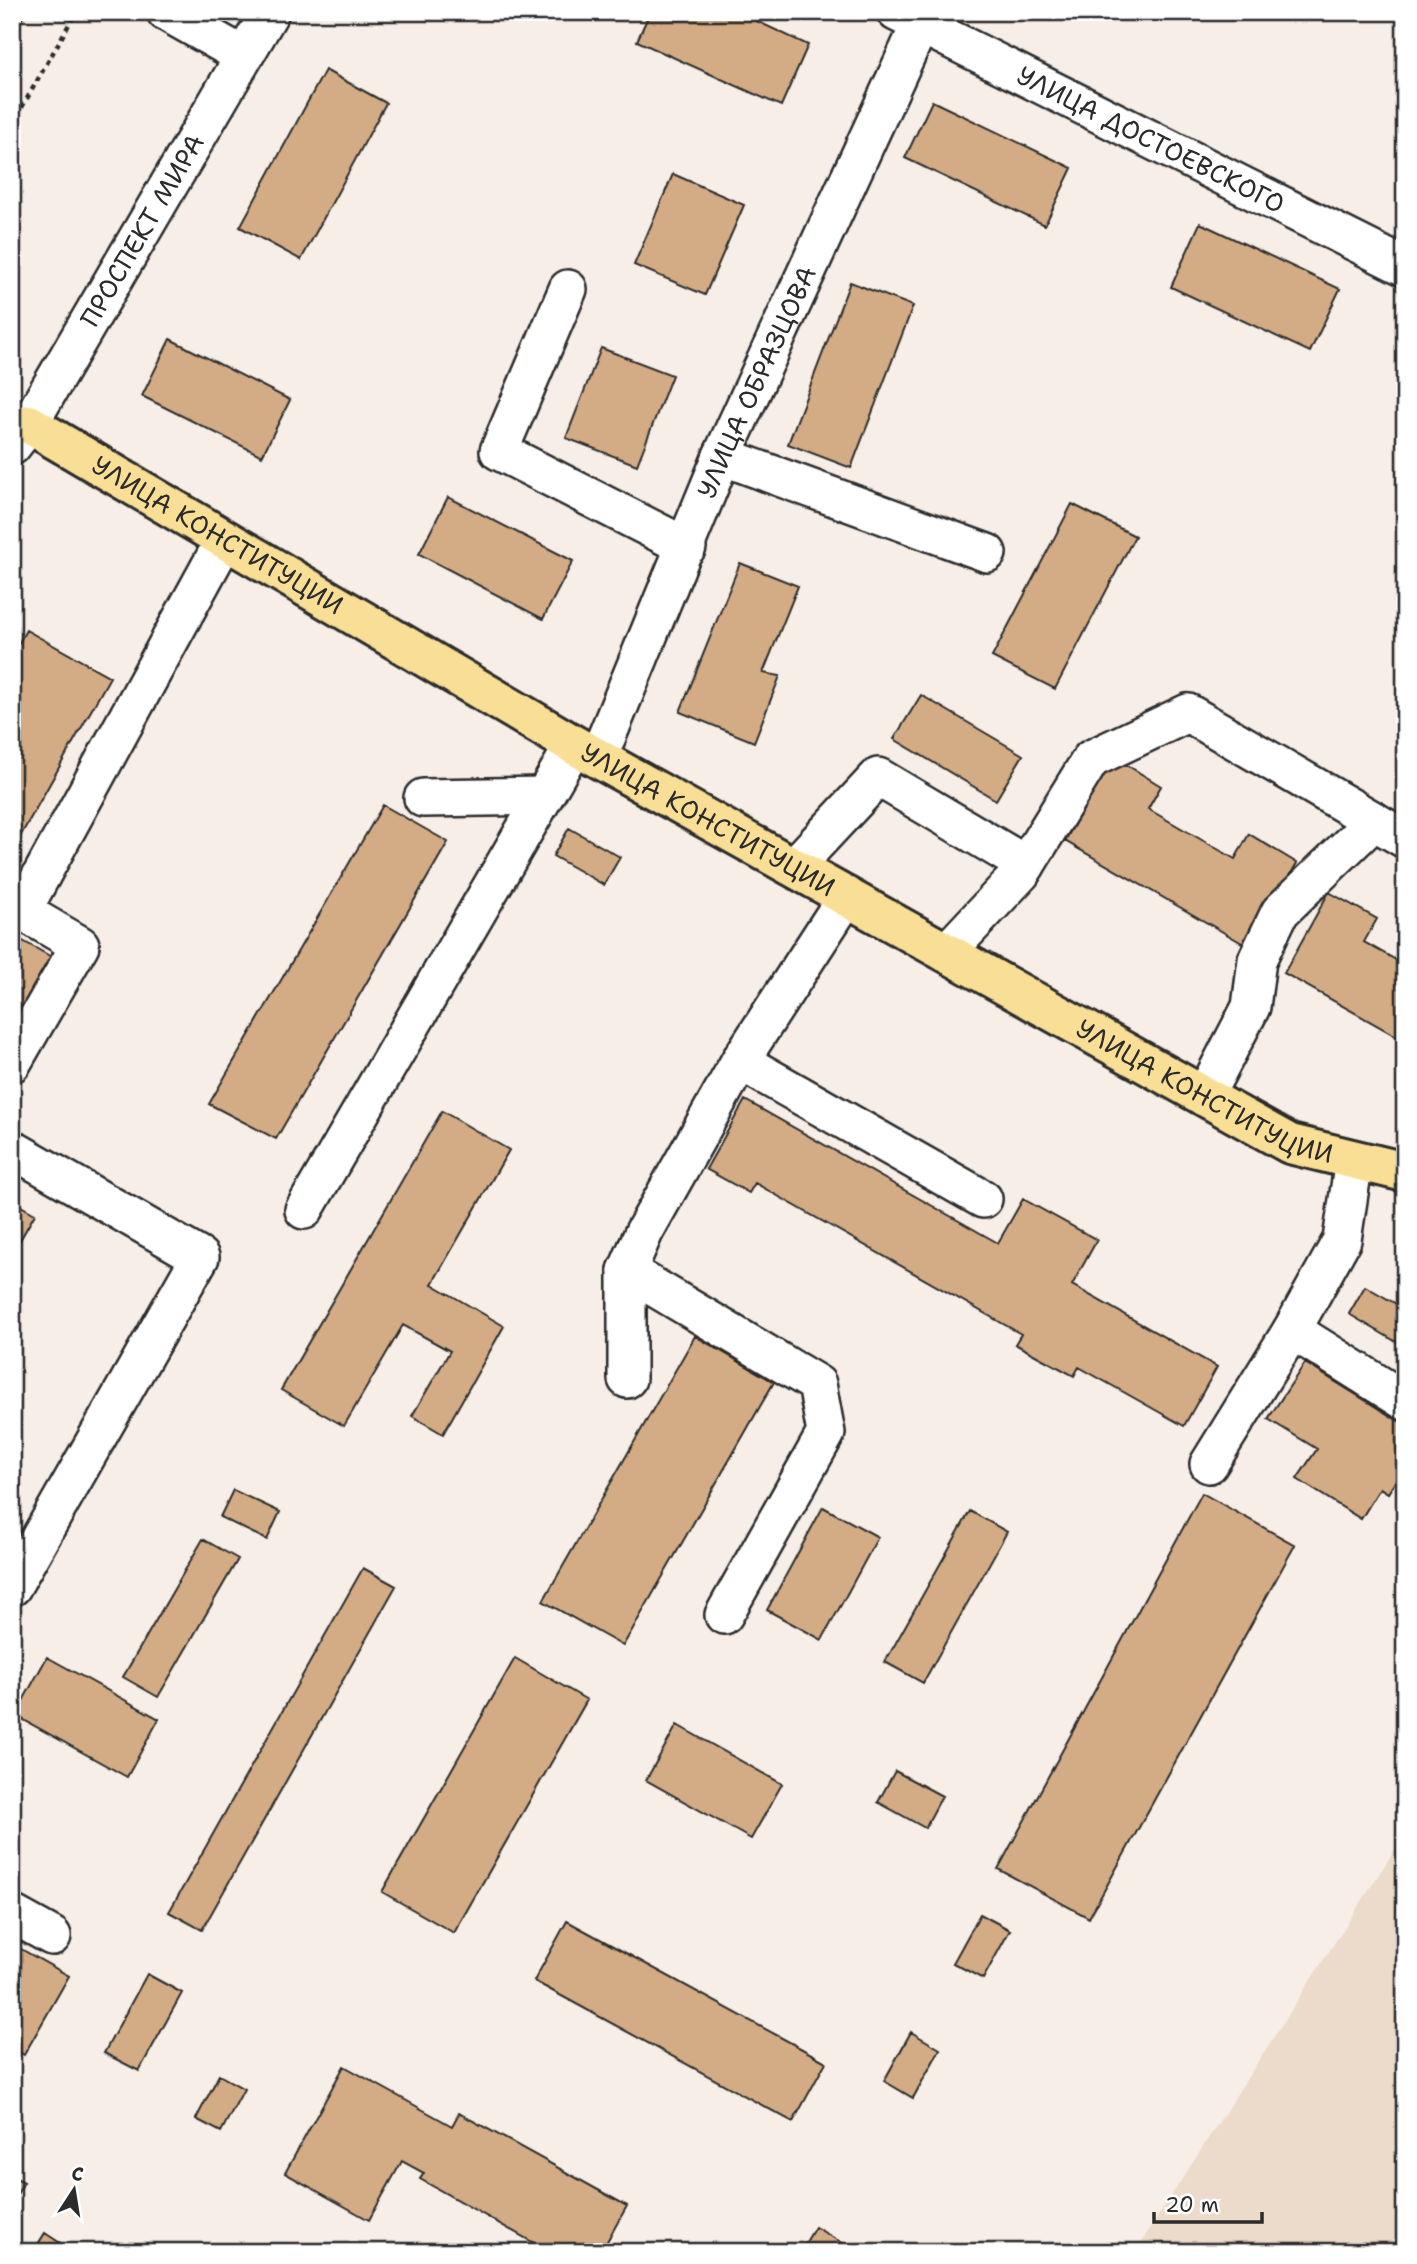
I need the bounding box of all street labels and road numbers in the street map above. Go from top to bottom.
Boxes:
street label: УЛИЦА ДОСТОЕВСКОГО [1011,57,1291,221]
street label: ПРОСПЕКТ МИРА [72,127,212,333]
street label: УЛИЦА ОБРАЗЦОВА [689,260,824,503]
street label: УЛИЦА КОНСТИТУЦИИ [86,447,350,622]
street label: УЛИЦА КОНСТИТУЦИИ [575,734,842,904]
street label: УЛИЦА КОНСТИТУЦИИ [1070,1010,1337,1171]

